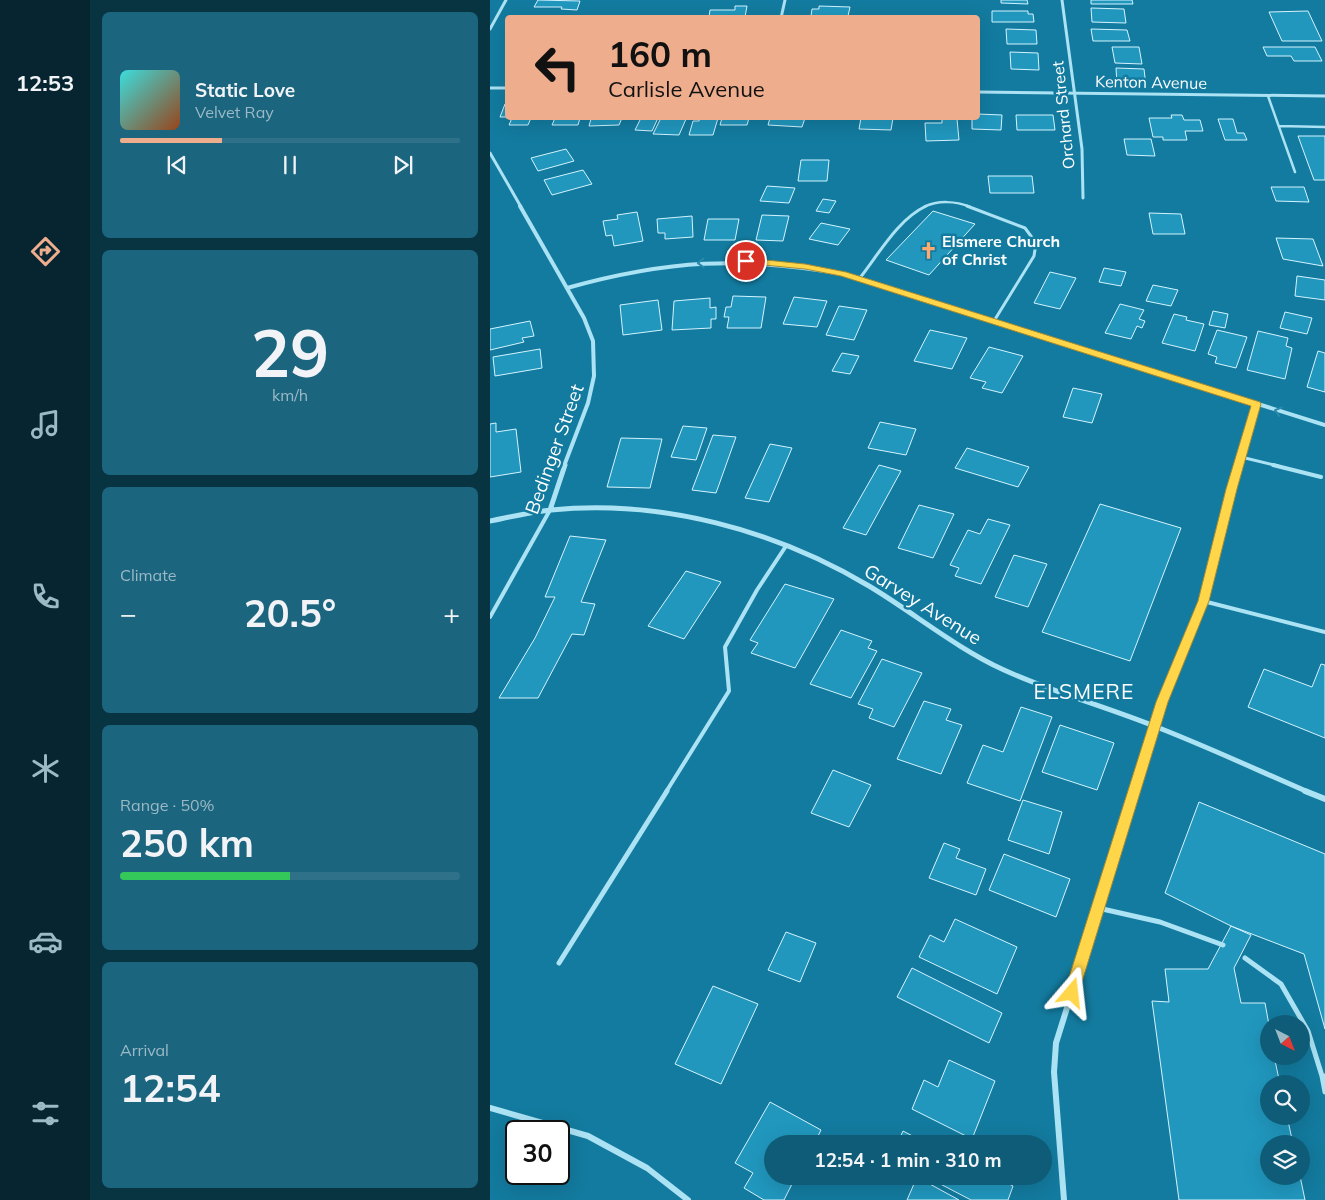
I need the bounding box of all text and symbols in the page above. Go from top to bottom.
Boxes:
text: 160 m [608,32,712,76]
icon: left [525,35,590,100]
street label: Orchard Street [1047,60,1079,170]
text: 12:53 [16,69,74,97]
street label: Kenton Avenue [1095,71,1207,93]
text: Carlisle Avenue [608,75,765,103]
text: Static Love [195,78,295,102]
text: Velvet Ray [195,102,274,122]
icon: previous [163,151,191,179]
icon: pause [276,151,304,179]
icon: next [389,151,417,179]
place label: Elsmere Church of Christ [942,231,1060,269]
icon: directions [28,234,63,269]
pin [725,240,767,282]
church icon: Elsmere Church of Christ [918,240,938,260]
icon: arrive [732,247,760,275]
one-way arrow [696,257,704,268]
text: 29 [251,312,329,393]
street label: Bedinger Street [519,380,589,517]
text: km/h [272,385,308,405]
icon: music [28,407,63,442]
one-way arrow [1275,407,1283,417]
street label: Garvey Avenue [860,558,986,650]
text: Climate [120,565,176,585]
icon: phone [28,579,63,614]
text: 20.5° [244,589,336,637]
text: − [120,596,137,631]
text: + [443,596,460,631]
district label: ELSMERE [1034,678,1134,704]
icon: climate [28,751,63,786]
text: Range · 50% [120,795,215,815]
text: 250 km [120,819,254,867]
icon: car [28,924,63,959]
position arrow [1045,966,1097,1018]
north arrow [1260,1015,1310,1065]
map controls [1260,1015,1310,1185]
text: Arrival [120,1040,169,1060]
text: 12:54 [120,1064,221,1112]
button: search [1260,1075,1310,1125]
icon: filters [28,1096,63,1131]
speed limit sign: 30 [505,1120,570,1185]
button: layers [1260,1135,1310,1185]
text: 12:54 · 1 min · 310 m [814,1148,1002,1172]

